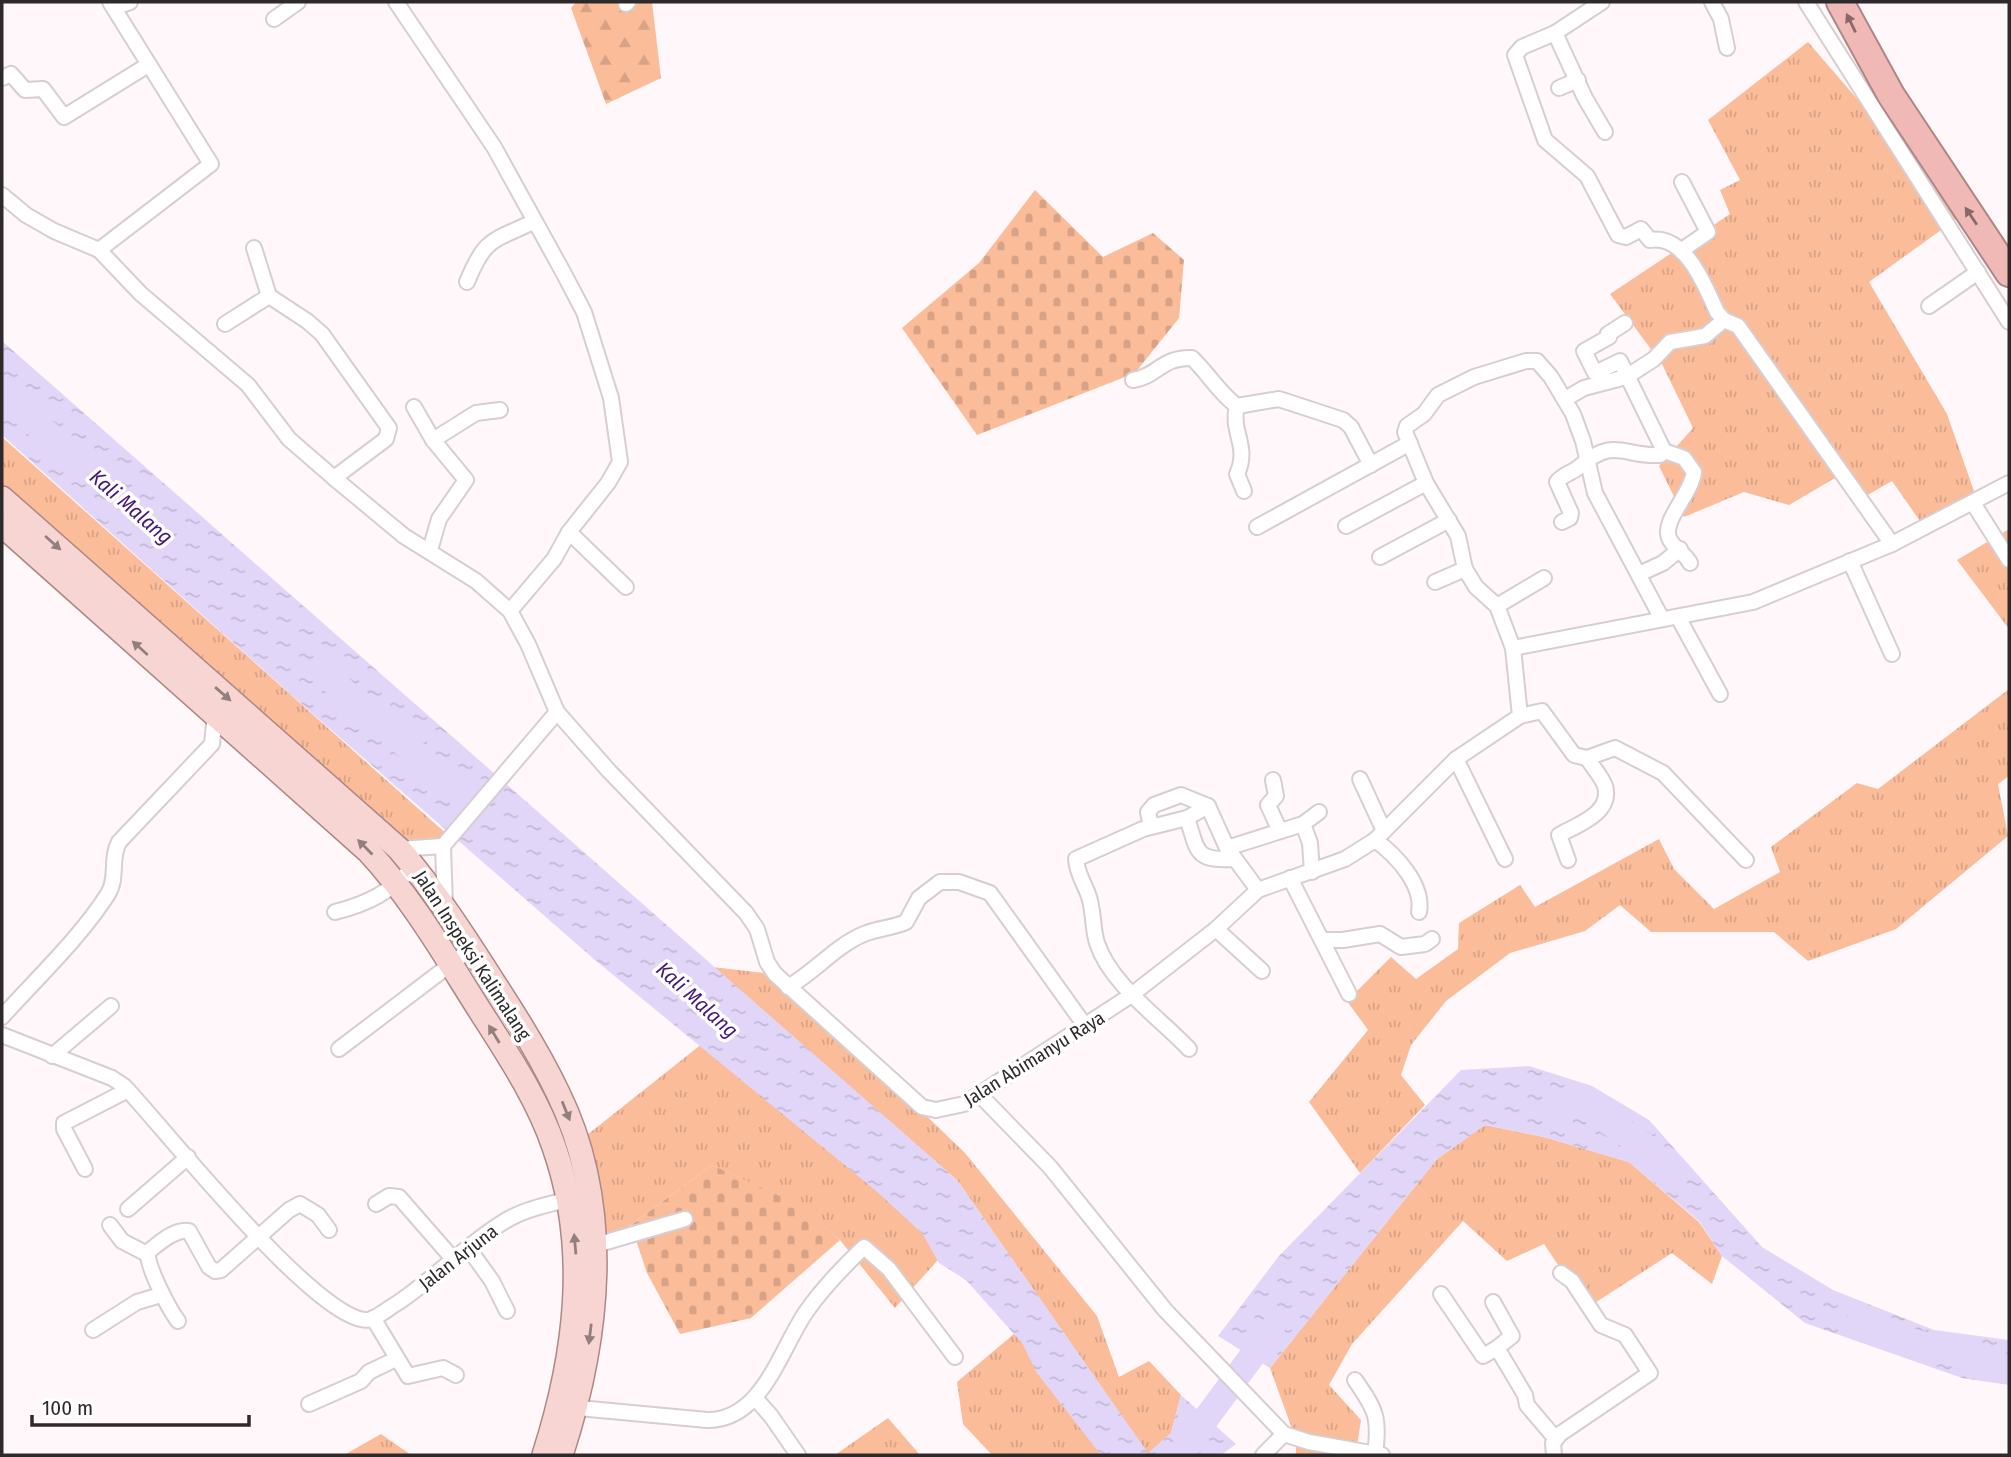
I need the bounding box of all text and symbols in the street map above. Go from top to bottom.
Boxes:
one-way arrow [1845,13,1857,33]
one-way arrow [1964,207,1978,225]
water label: Kali Malang [84,464,178,550]
one-way arrow [44,535,61,551]
one-way arrow [131,640,149,656]
one-way arrow [214,686,232,702]
one-way arrow [356,839,373,856]
street label: Jalan Inspeksi Kalimalang [409,866,536,1044]
water label: Kali Malang [651,956,743,1044]
street label: Jalan Abimanyu Raya [960,1006,1109,1111]
one-way arrow [488,1024,501,1043]
one-way arrow [560,1101,571,1122]
street label: Jalan Arjuna [414,1220,502,1295]
one-way arrow [569,1233,580,1255]
one-way arrow [585,1323,596,1345]
scale bar [32,1384,248,1428]
text: 100 m [42,1395,93,1421]

